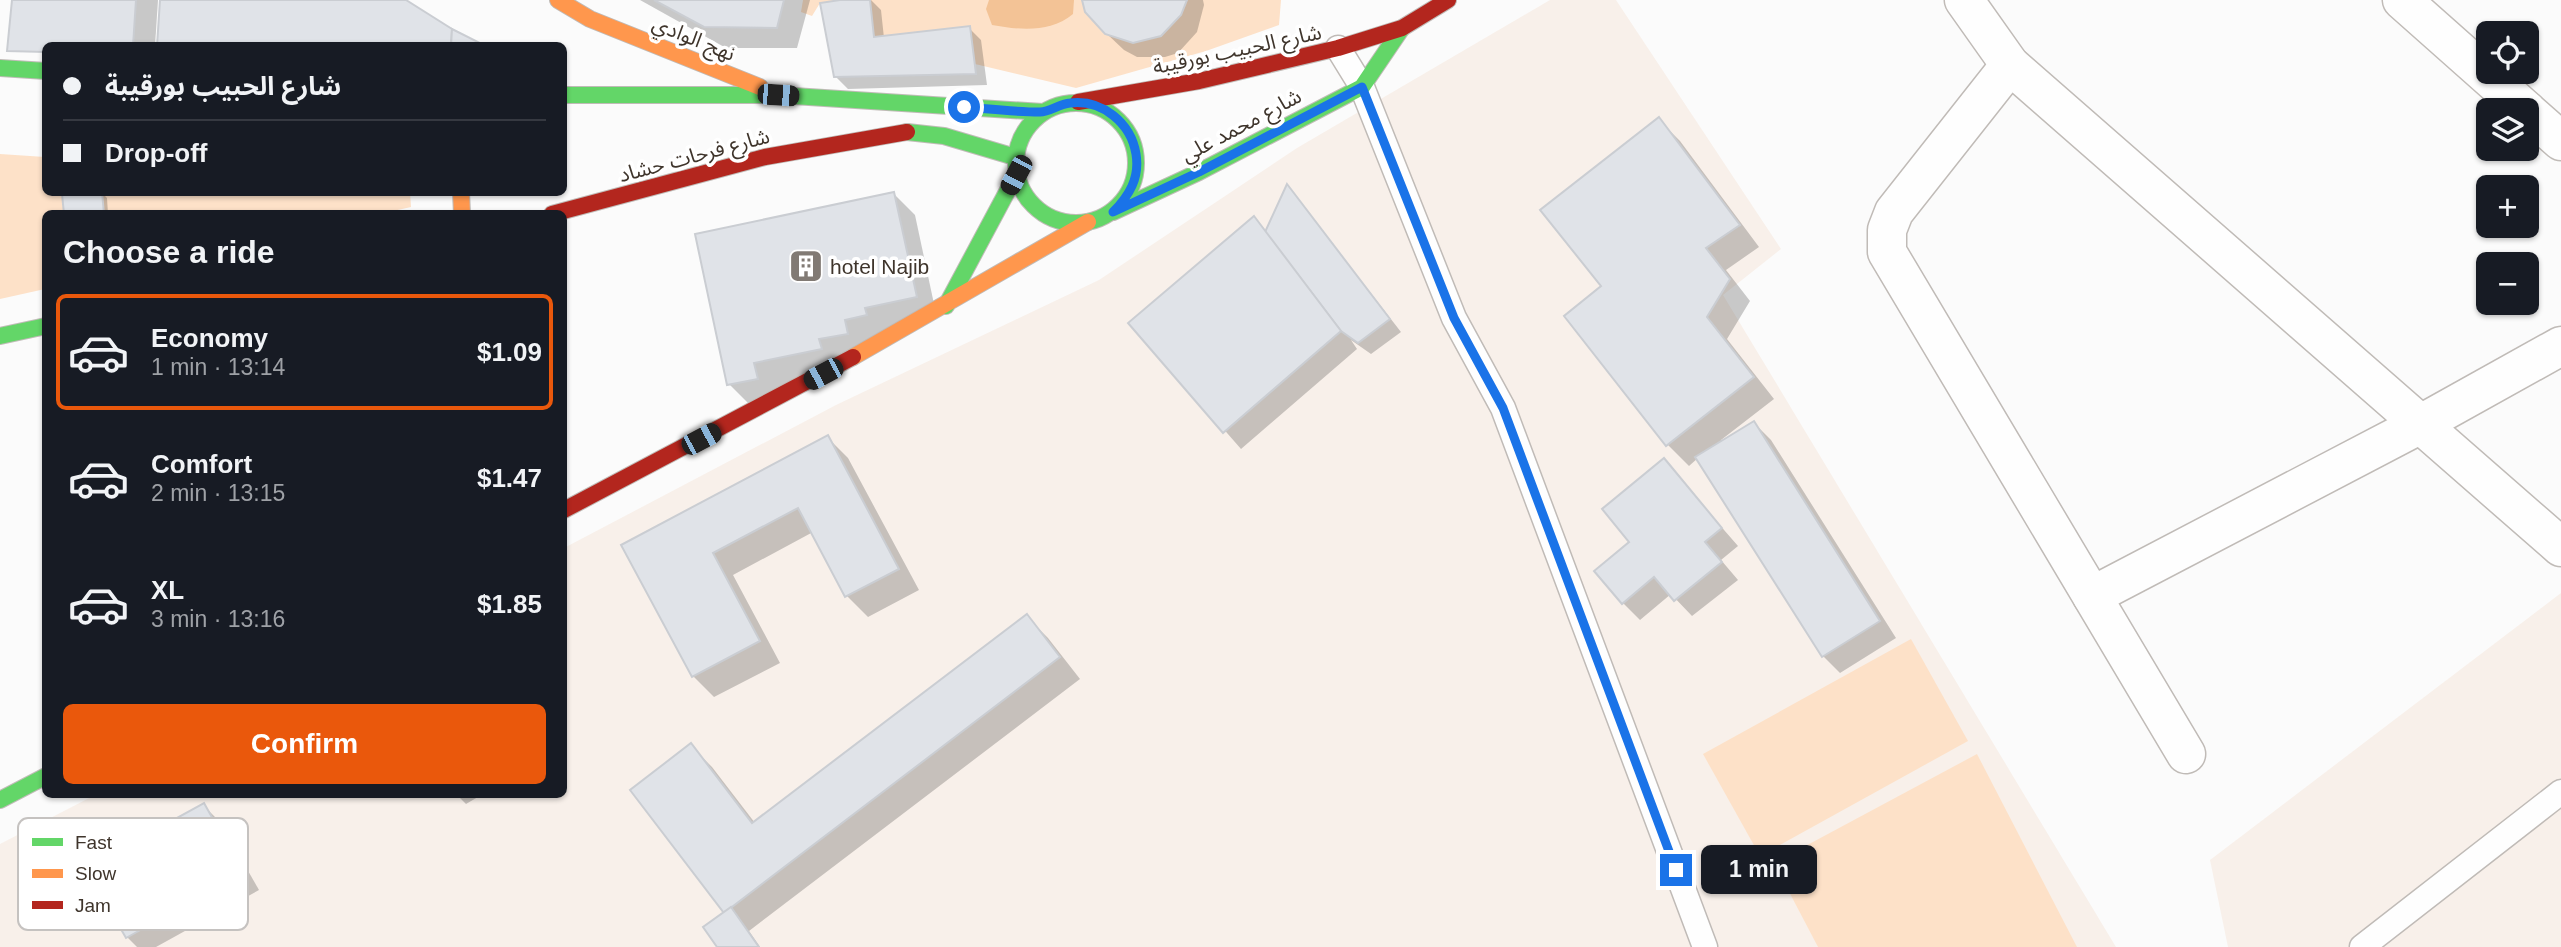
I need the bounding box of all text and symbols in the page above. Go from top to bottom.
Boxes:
street label: نهج الوادي [647,11,739,69]
street label: شارع الحبيب بورقيبة [1151,20,1324,82]
map controls [2476,21,2539,315]
button: locate [2476,21,2539,84]
text: شارع الحبيب بورقيبة [105,71,341,101]
car [757,83,800,107]
street label: شارع محمد علي [1177,84,1307,171]
route start [948,91,980,123]
button: layers [2476,98,2539,161]
street label: شارع فرحات حشاد [616,124,773,190]
text: Drop-off [105,138,208,168]
car [997,152,1036,198]
button: + [2476,175,2539,238]
text: Choose a ride [63,234,275,270]
building icon: hotel Najib [787,247,825,285]
button: − [2476,252,2539,315]
place label: hotel Najib [830,255,929,278]
icon: car [67,321,130,384]
text: Economy [151,323,268,353]
text: $1.09 [477,337,542,367]
text: 1 min · 13:14 [151,354,285,380]
car [800,355,847,393]
car [678,420,725,458]
icon: car [67,447,130,510]
text: Comfort [151,449,252,479]
text: $1.47 [477,463,542,493]
text: 2 min · 13:15 [151,480,285,506]
icon: car [67,573,130,636]
text: XL [151,575,184,605]
text: $1.85 [477,589,542,619]
text: 3 min · 13:16 [151,606,285,632]
button: Confirm [63,704,546,784]
legend [18,818,248,930]
text: Fast [75,832,113,853]
callout: 1 min [1700,846,1816,894]
route end [1660,854,1692,886]
text: 1 min [1729,856,1789,882]
text: Slow [75,863,116,884]
text: Jam [75,895,111,916]

